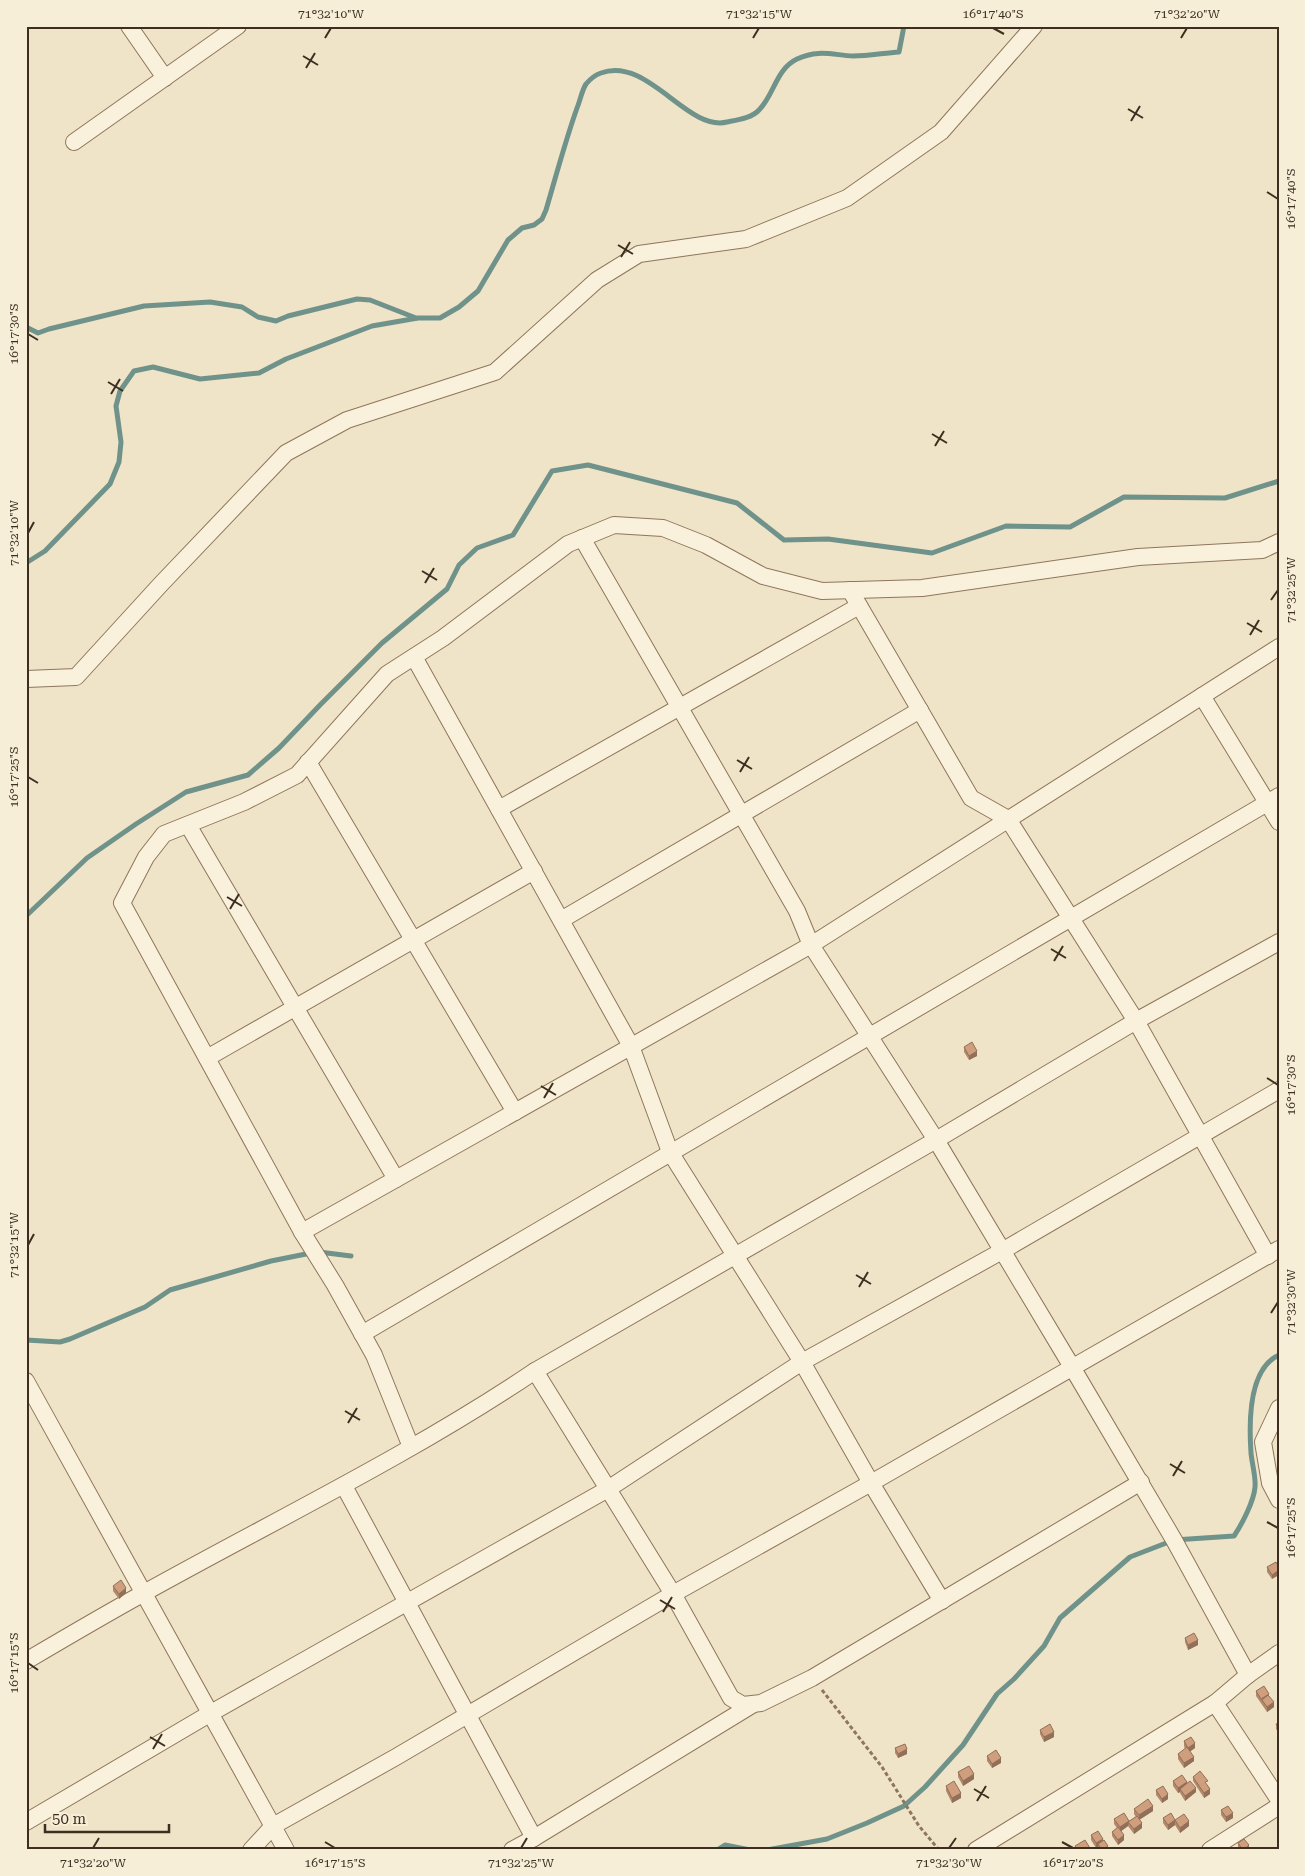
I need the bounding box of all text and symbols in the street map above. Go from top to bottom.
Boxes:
text: 71°32'10"W [298,7,365,21]
text: 71°32'15"W [726,7,793,21]
text: 16°17'40"S [963,7,1023,21]
text: 71°32'20"W [1154,7,1221,21]
text: 16°17'40"S [1284,169,1298,229]
text: 16°17'30"S [7,304,21,364]
text: 71°32'10"W [7,499,21,566]
text: 71°32'25"W [1284,556,1298,623]
text: 16°17'25"S [7,747,21,807]
text: 16°17'30"S [1284,1055,1298,1115]
text: 71°32'15"W [7,1211,21,1278]
text: 71°32'30"W [1284,1268,1298,1335]
text: 16°17'25"S [1284,1498,1298,1558]
text: 16°17'15"S [7,1633,21,1693]
scale bar [45,1801,169,1833]
text: 50 m [52,1810,87,1828]
text: 71°32'20"W [60,1856,127,1870]
text: 16°17'15"S [305,1856,365,1870]
text: 71°32'25"W [488,1856,555,1870]
text: 71°32'30"W [916,1856,983,1870]
text: 16°17'20"S [1043,1856,1103,1870]

